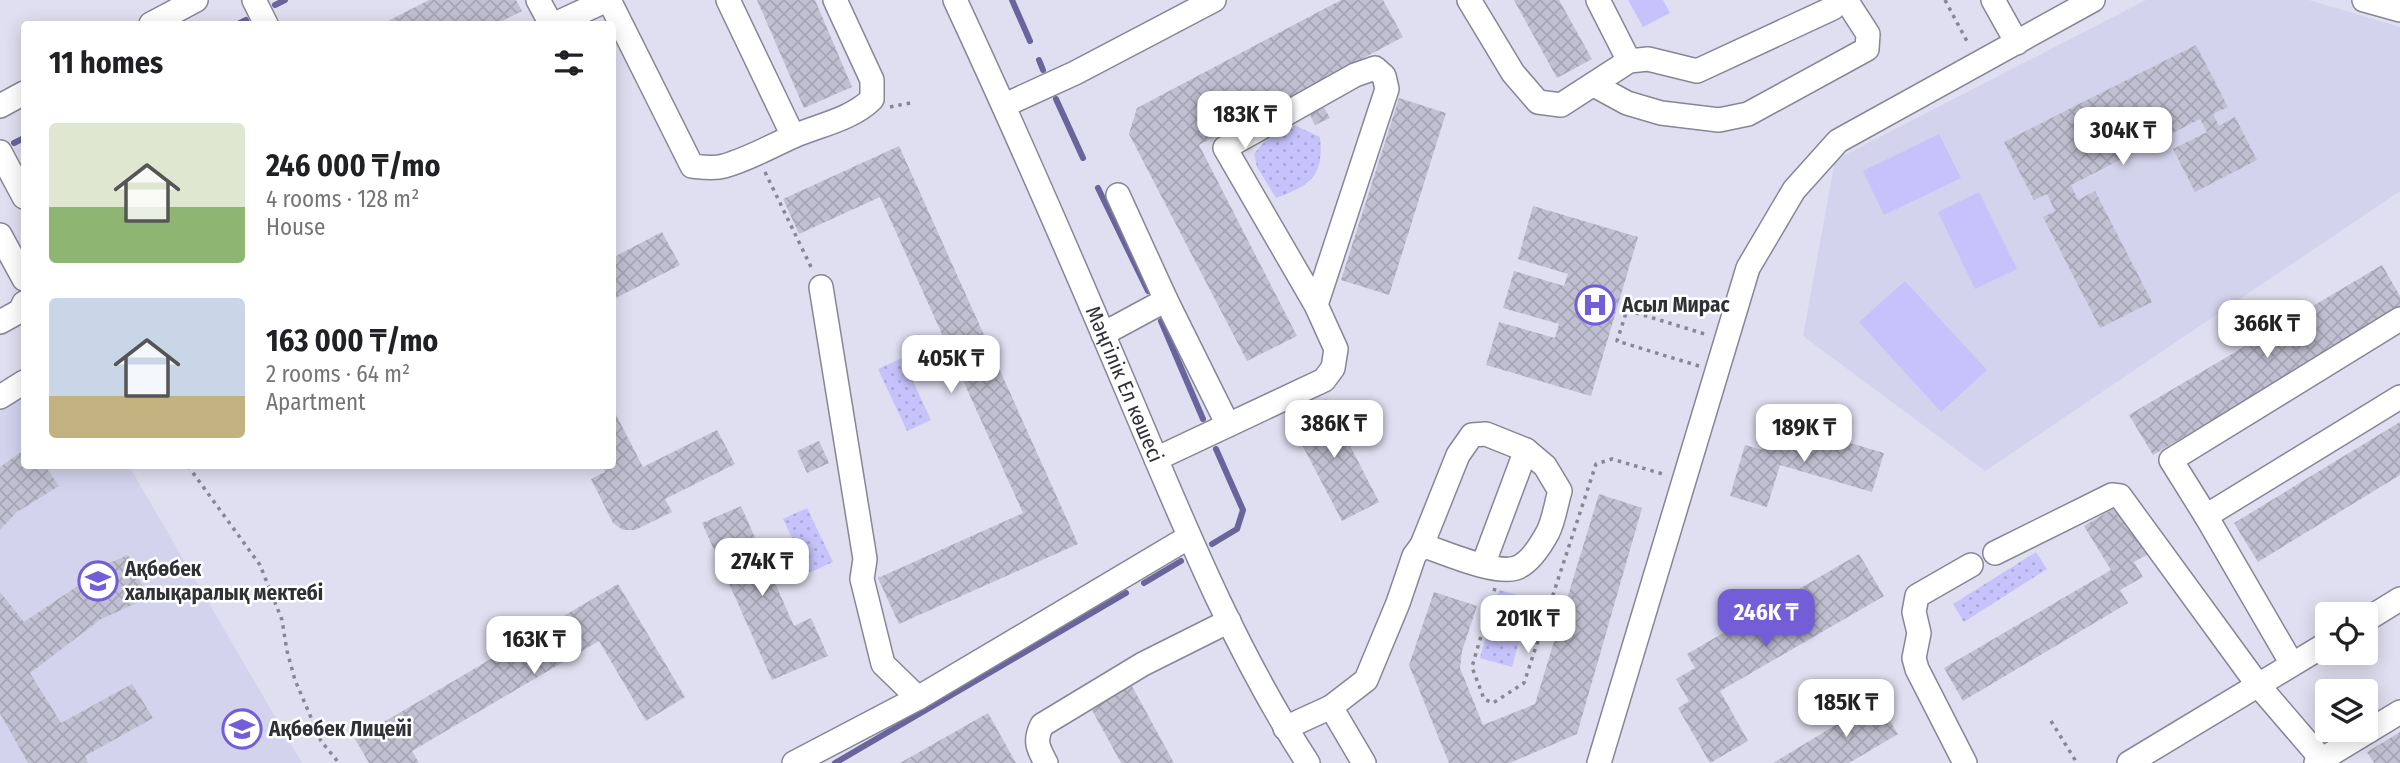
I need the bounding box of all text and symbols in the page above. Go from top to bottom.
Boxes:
icon: filters [550,44,588,82]
text: 11 homes [49,45,163,81]
pin: 183K ₸ [1188,92,1302,151]
text: 183K ₸ [1213,100,1277,128]
pin: 304K ₸ [2066,108,2180,167]
text: 304K ₸ [2090,116,2156,144]
text: 246 000 ₸/mo [266,148,440,184]
icon: home [105,151,189,235]
text: 4 rooms · 128 m² [266,185,419,213]
text: House [266,213,325,241]
hospital icon: Асыл Мирас [1574,284,1616,326]
place label: Асыл Мирас [1621,292,1730,318]
pin: 366K ₸ [2210,300,2324,360]
street label: Мәңгілік Ел көшесі [1080,302,1169,466]
text: 366K ₸ [2234,309,2300,337]
text: 163 000 ₸/mo [266,323,438,359]
icon: home [105,326,189,410]
pin: 405K ₸ [894,336,1008,395]
text: 405K ₸ [918,344,984,372]
text: 2 rooms · 64 m² [266,360,410,388]
text: Apartment [266,388,366,416]
pin: 386K ₸ [1277,400,1391,460]
pin: 189K ₸ [1747,405,1861,464]
text: 386K ₸ [1301,409,1367,437]
text: 189K ₸ [1772,413,1836,441]
pin: 274K ₸ [705,538,819,598]
text: 274K ₸ [731,547,793,575]
place label: Ақбөбек халықаралық мектебі [124,556,323,606]
school or university icon: Ақбөбек халықаралық мектебі [77,560,119,602]
pin: 246K ₸ [1709,590,1823,649]
pin: 201K ₸ [1471,596,1585,655]
text: 246K ₸ [1734,598,1798,626]
map controls [2315,602,2378,742]
button: locate [2315,602,2378,665]
text: 201K ₸ [1496,604,1560,632]
pin: 163K ₸ [477,616,591,676]
text: 163K ₸ [502,625,566,653]
button: layers [2315,679,2378,742]
pin: 185K ₸ [1789,680,1903,739]
text: 185K ₸ [1814,688,1878,716]
school or university icon: Ақбөбек Лицейі [221,708,263,750]
place label: Ақбөбек Лицейі [268,716,412,742]

